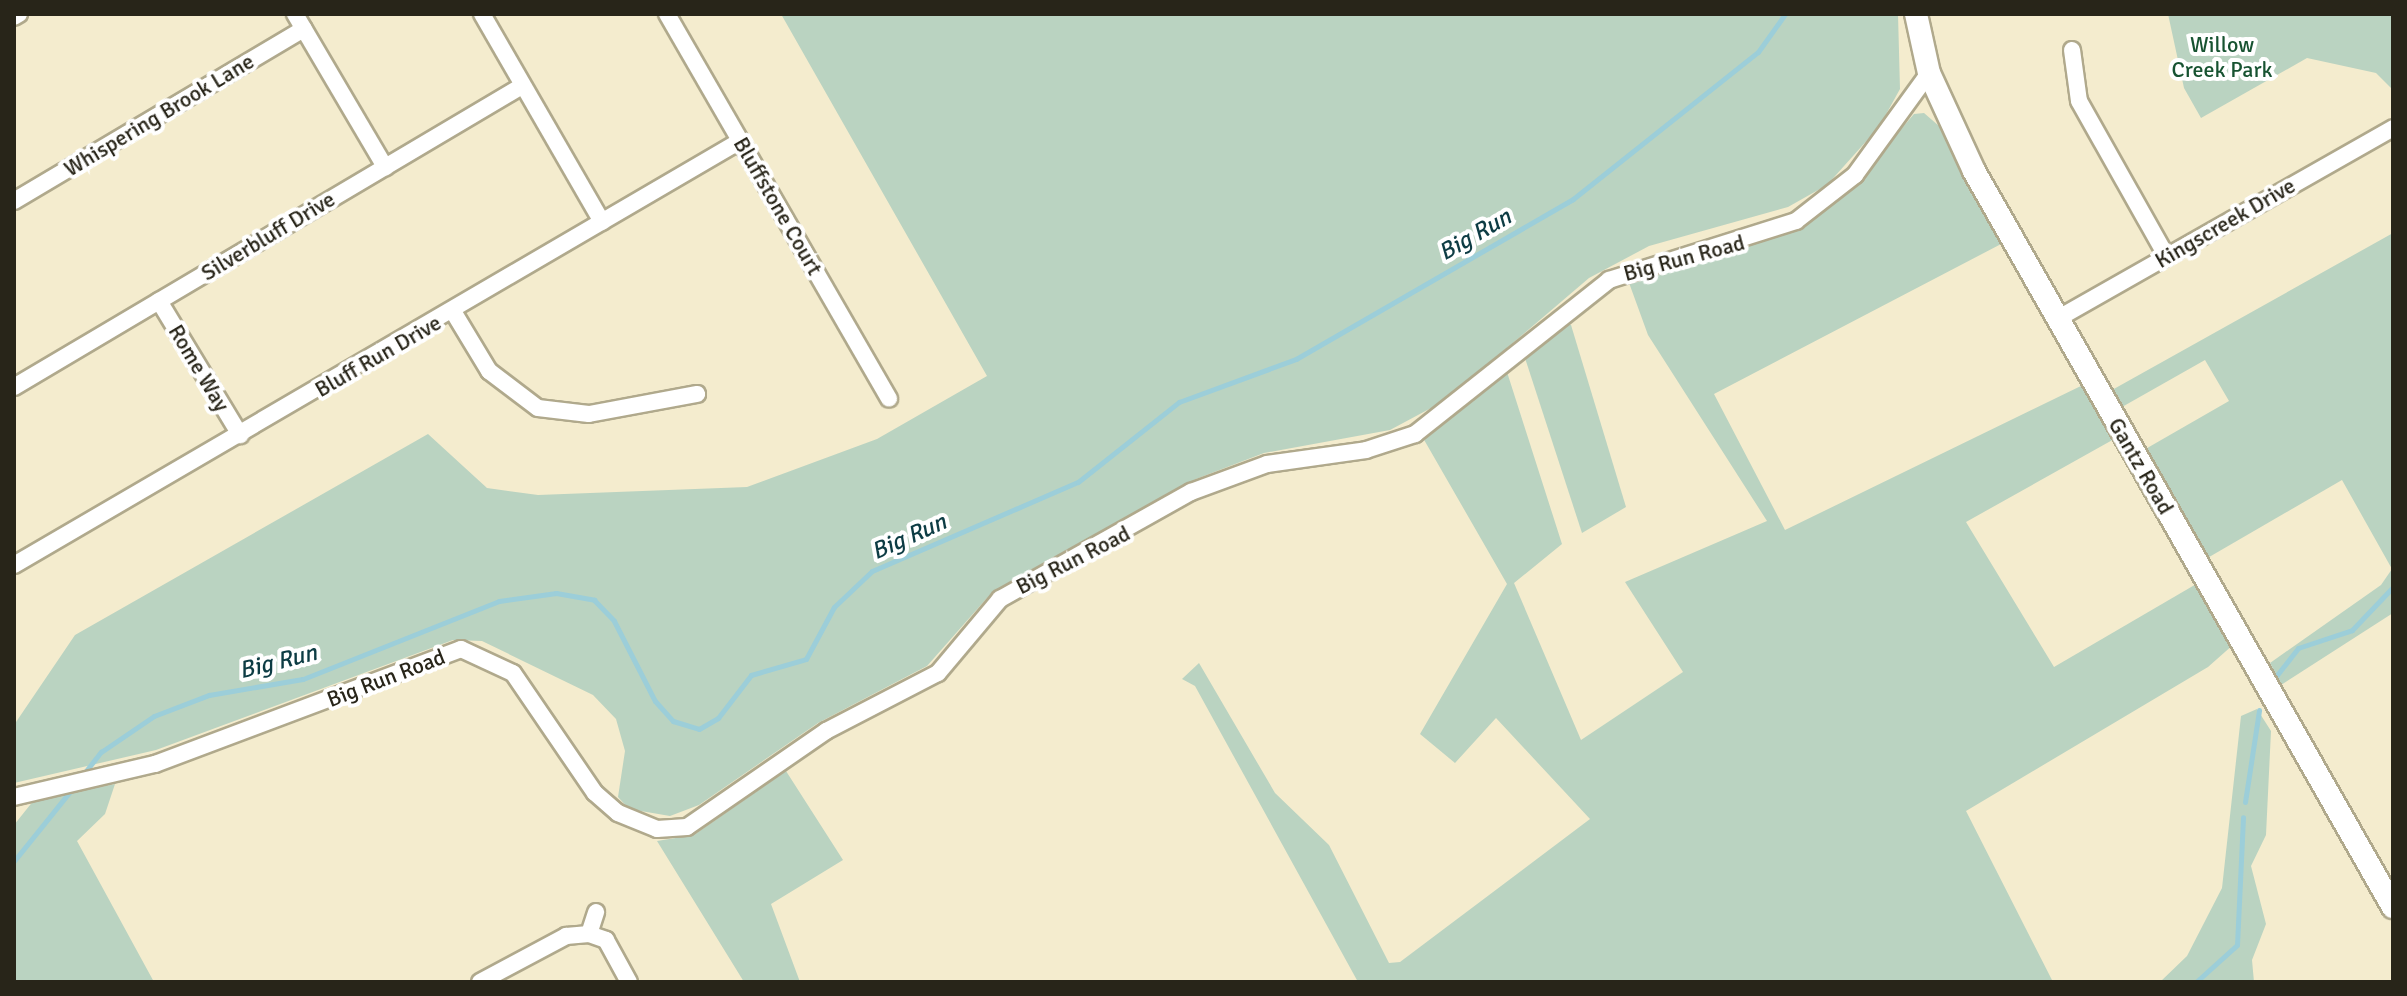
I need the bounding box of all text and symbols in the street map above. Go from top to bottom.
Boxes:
park label: Willow Creek Park [2171,31,2273,82]
street label: Whispering Brook Lane [59,48,259,182]
street label: Bluffstone Court [728,132,828,280]
street label: Kingscreek Drive [2150,172,2300,274]
street label: Silverbluff Drive [196,186,340,286]
water label: Big Run [1434,203,1516,267]
street label: Big Run Road [1620,229,1748,287]
street label: Bluff Run Drive [310,309,446,403]
street label: Rome Way [163,320,235,416]
street label: Gantz Road [2103,413,2179,519]
water label: Big Run [867,508,951,566]
street label: Big Run Road [1012,520,1134,600]
water label: Big Run [236,638,320,686]
street label: Big Run Road [323,643,449,713]

